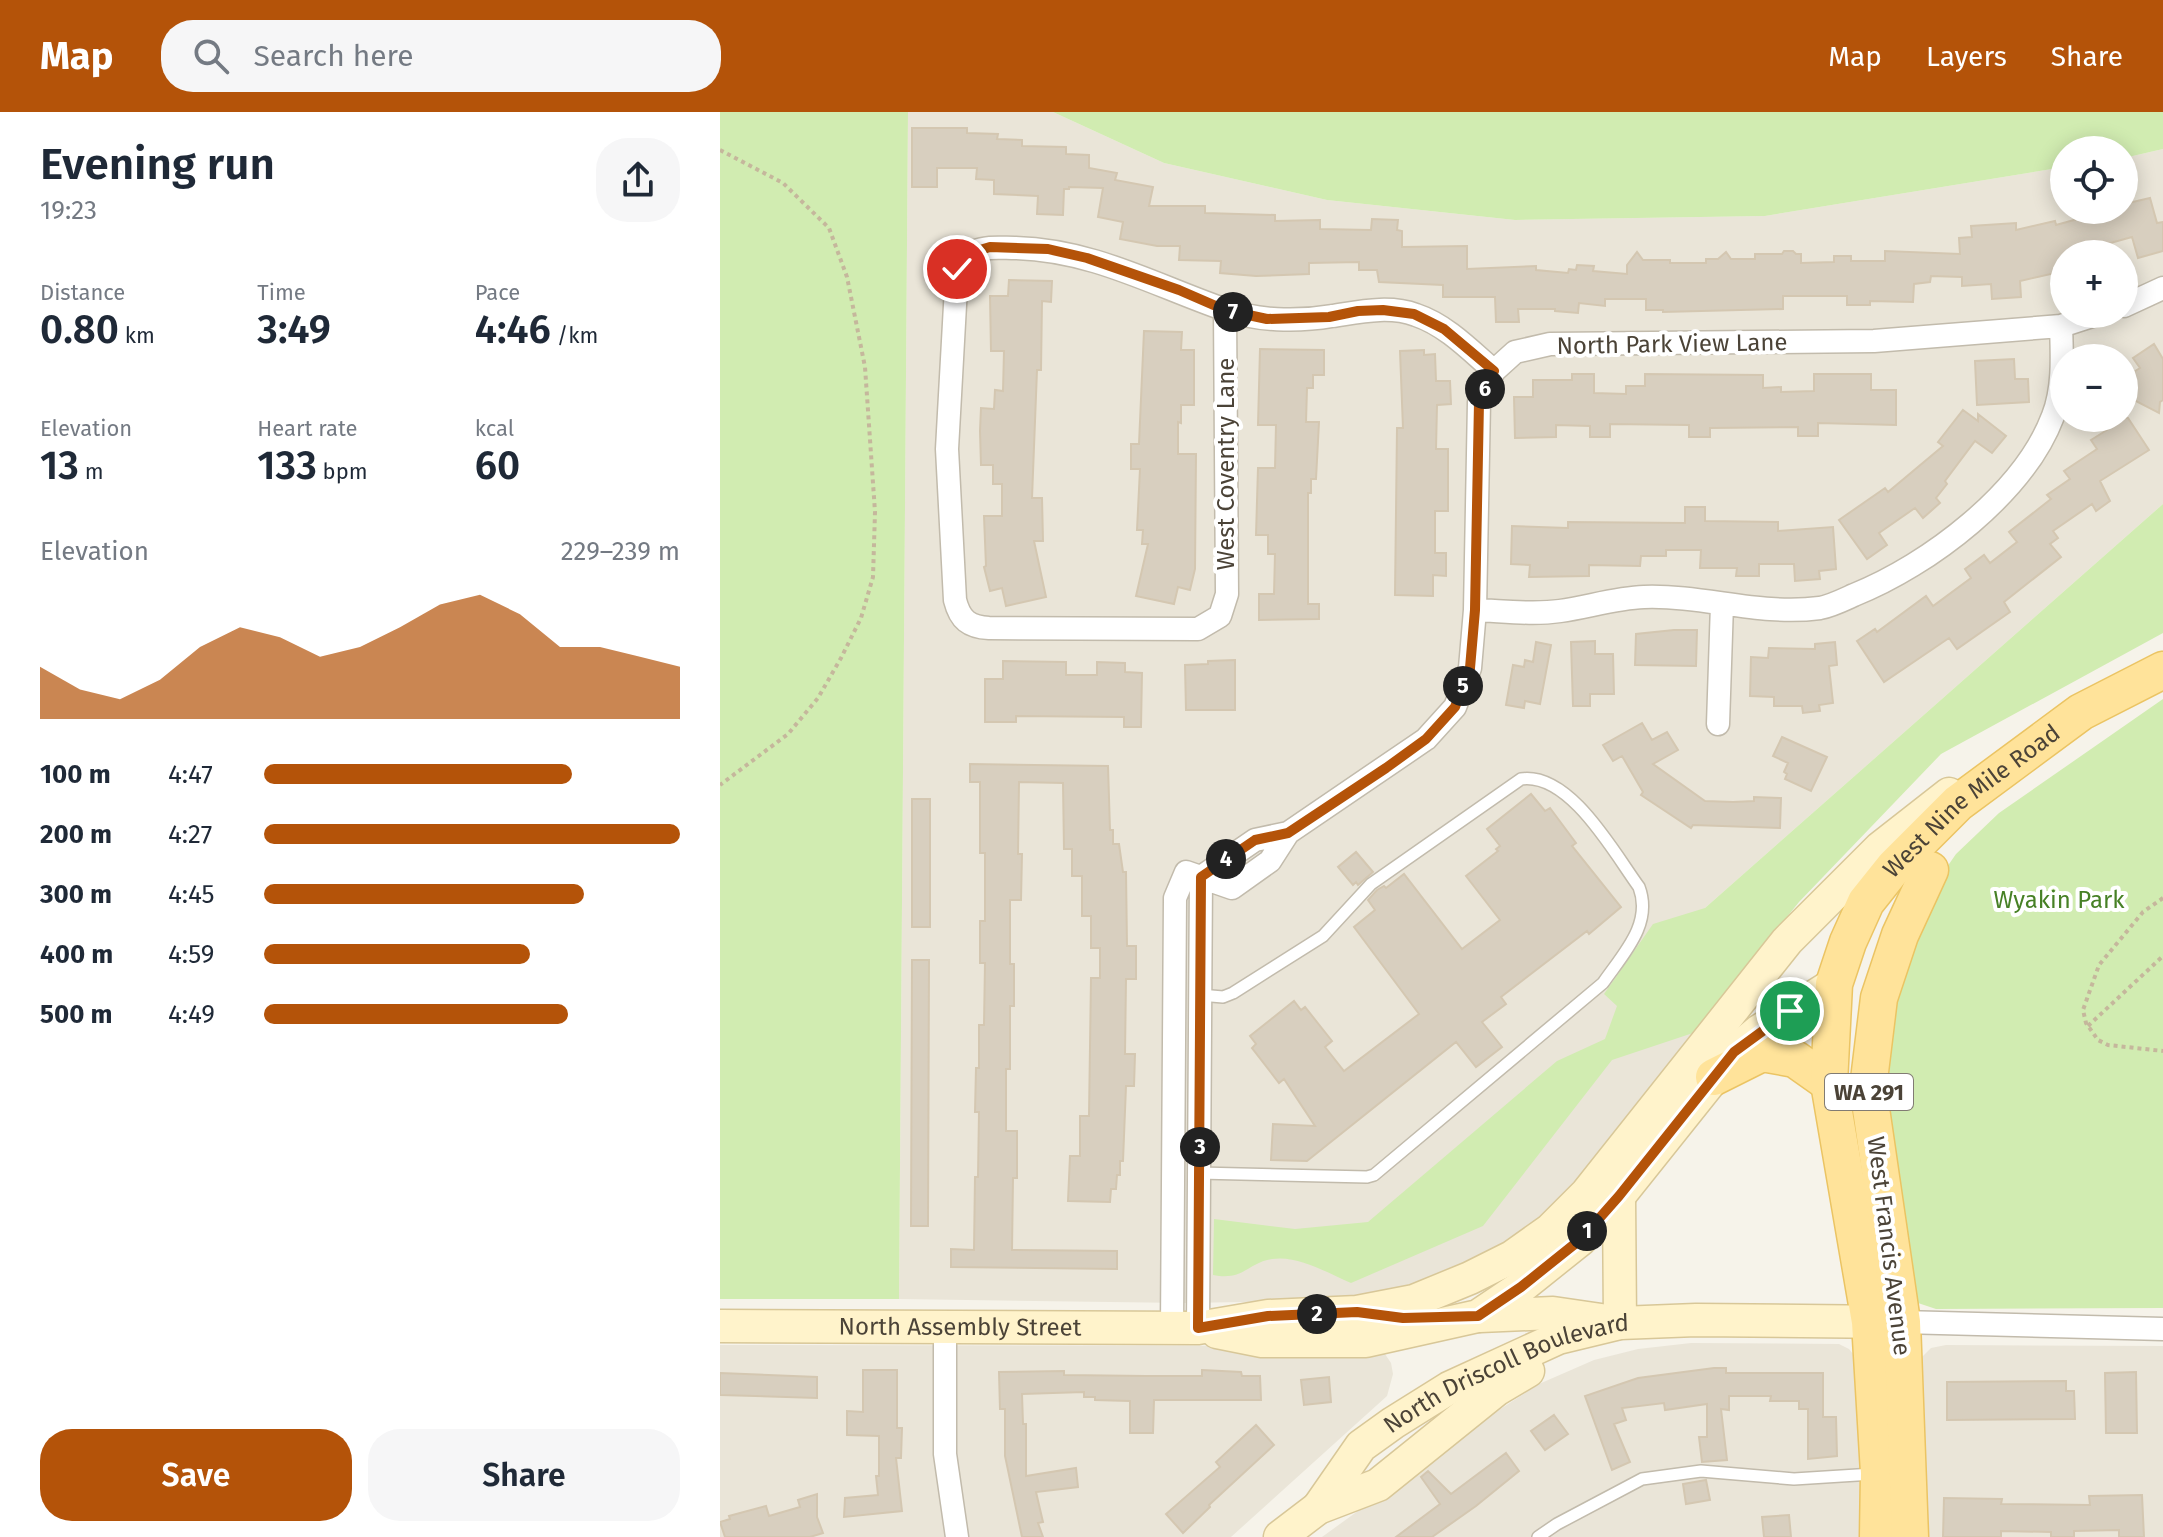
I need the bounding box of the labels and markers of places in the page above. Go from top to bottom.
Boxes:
pin [923,235,991,303]
pin: 7 [1213,292,1253,332]
pin: 6 [1465,369,1505,409]
pin: 5 [1443,666,1483,706]
pin: 4 [1206,839,1246,879]
pin [1756,977,1824,1045]
pin: 3 [1180,1127,1220,1167]
pin: 1 [1567,1211,1607,1251]
pin: 2 [1297,1294,1337,1334]

